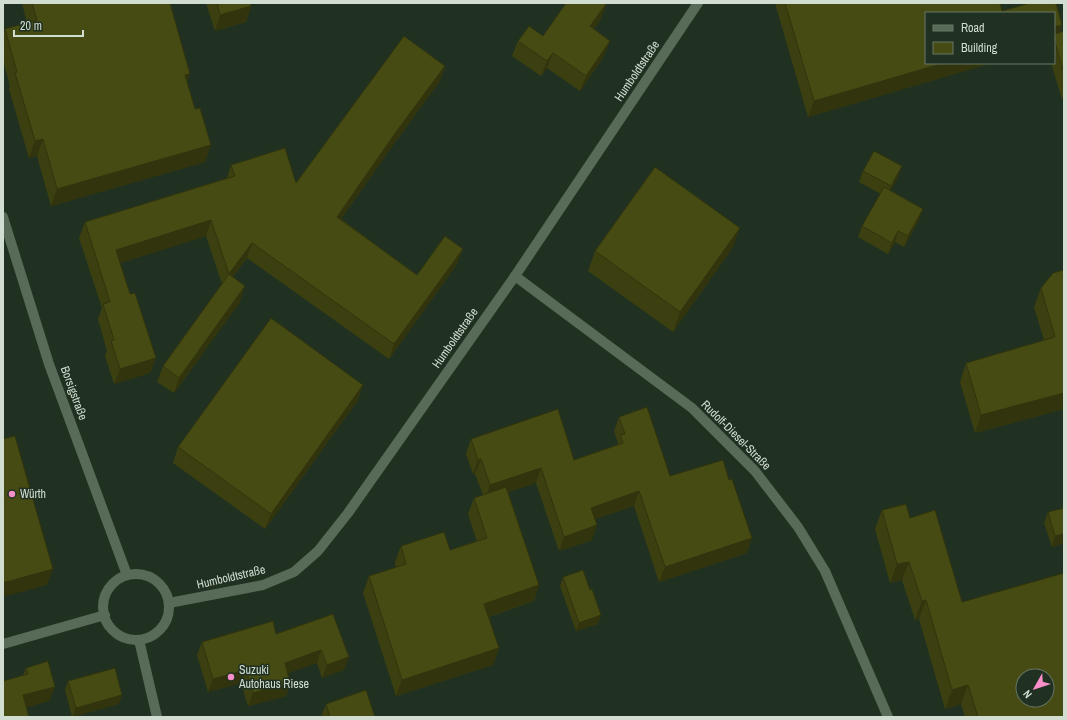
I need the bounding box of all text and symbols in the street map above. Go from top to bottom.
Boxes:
scale bar [14,12,83,38]
legend [925,12,1055,64]
text: 20 m [20,18,42,34]
text: Road [961,20,985,36]
street label: Humboldtstraße [611,38,663,104]
text: Building [961,40,998,56]
street label: Humboldtstraße [428,305,482,371]
street label: Borsigstraße [57,364,91,422]
street label: Rudolf-Diesel-Straße [698,397,774,473]
place label: Würth [20,486,46,502]
marker: Würth [7,489,17,499]
street label: Humboldtstraße [195,561,267,593]
place label: Suzuki Autohaus Riese [238,662,309,692]
north arrow [1015,668,1055,708]
marker: Suzuki Autohaus Riese [226,672,236,682]
text: N [1020,687,1035,701]

